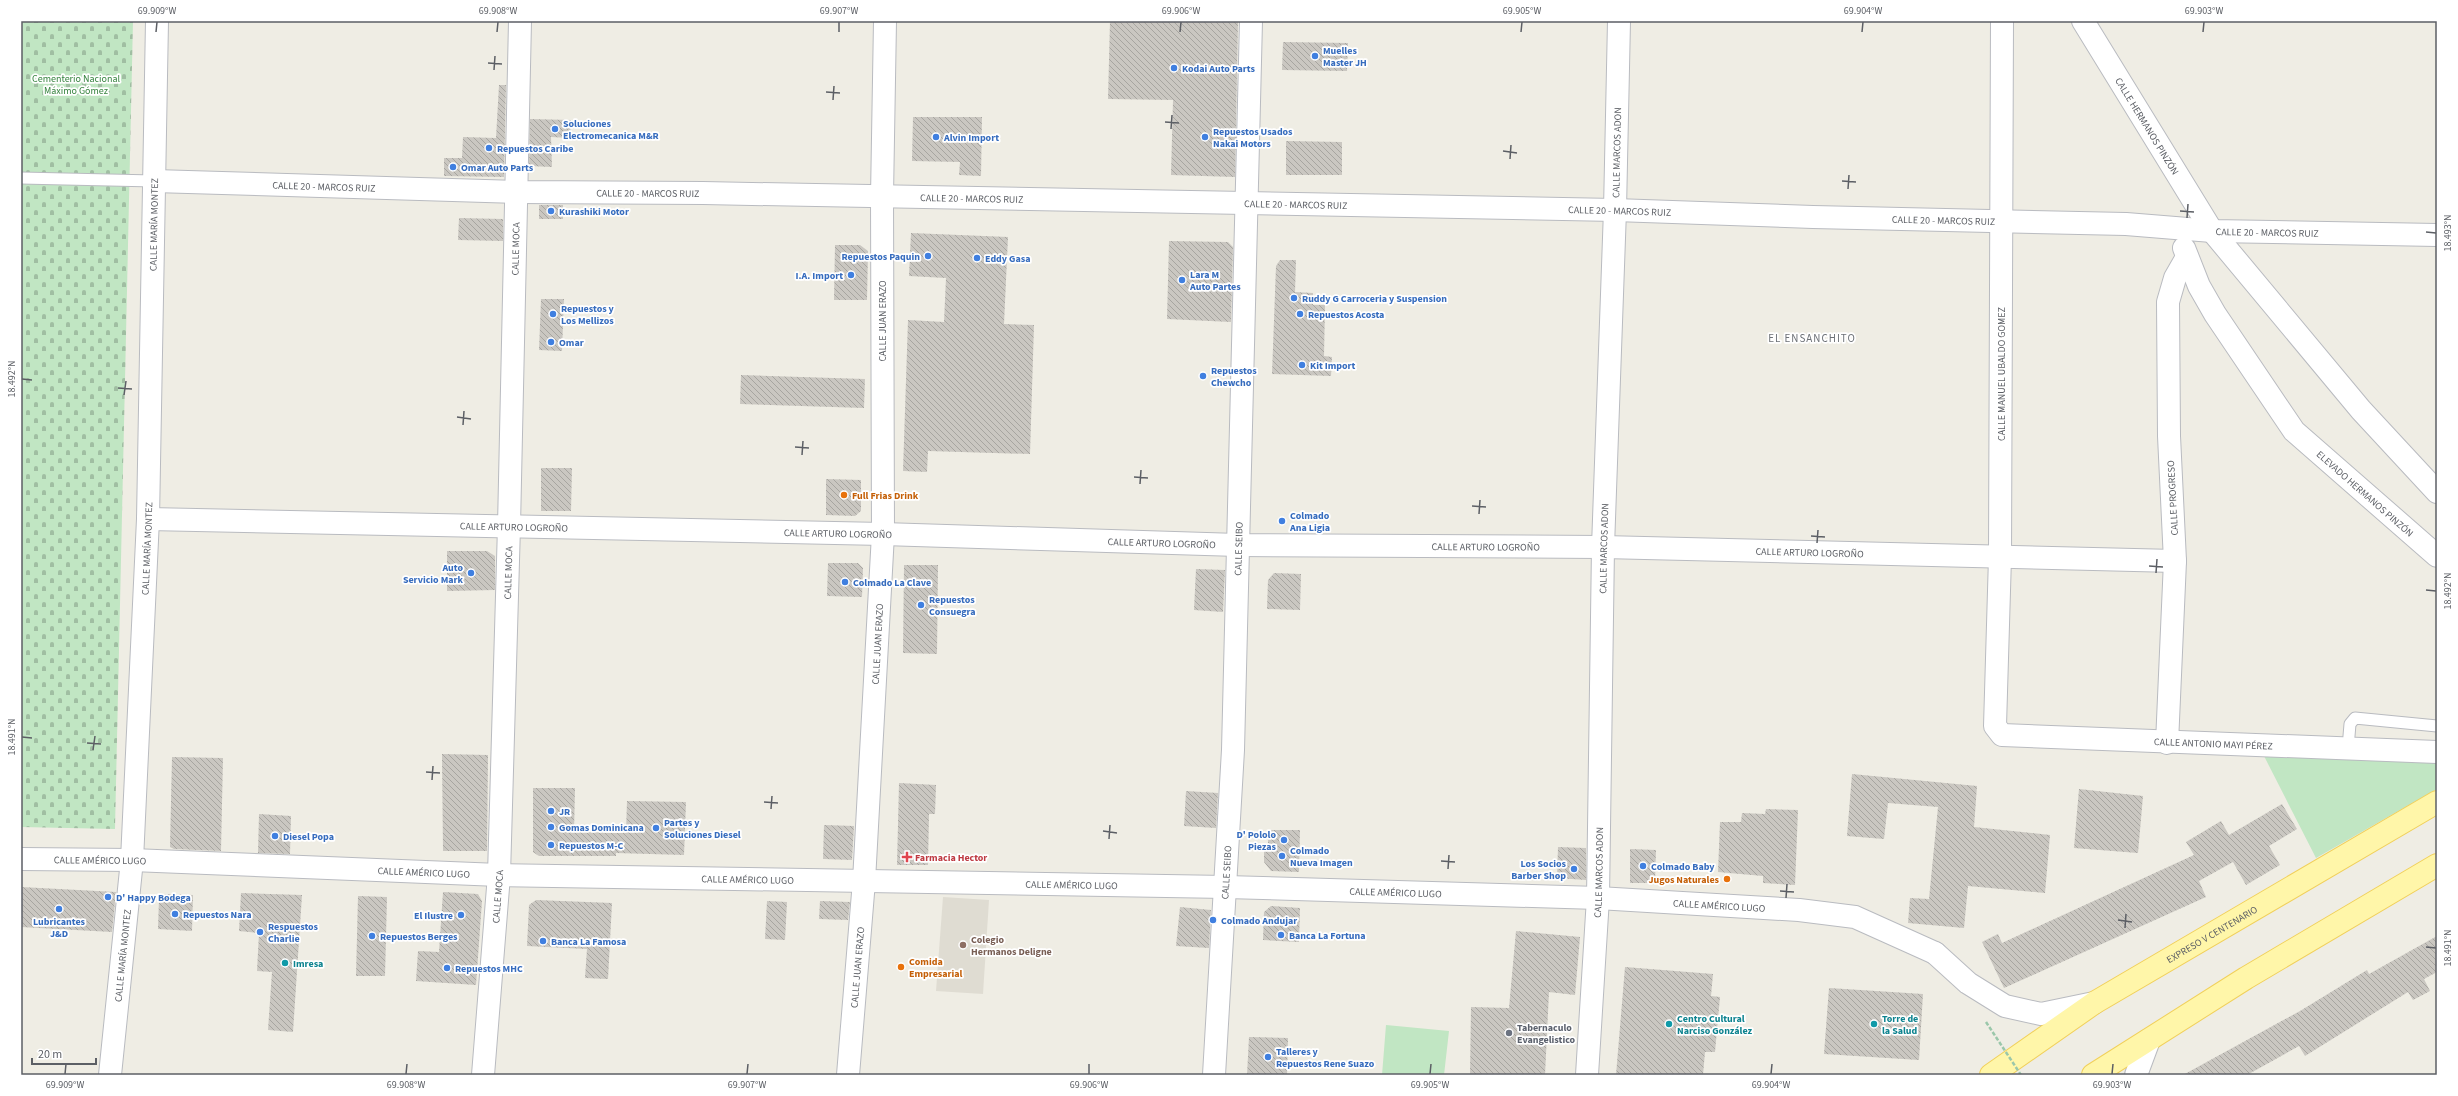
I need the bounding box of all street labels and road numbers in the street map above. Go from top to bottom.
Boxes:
street label: CALLE HERMANOS PINZÓN [2111,75,2182,178]
street label: CALLE MARCOS ADON [1609,107,1625,198]
street label: CALLE MARÍA MONTEZ [146,178,162,271]
street label: CALLE 20 - MARCOS RUIZ [272,179,376,196]
street label: CALLE 20 - MARCOS RUIZ [596,186,700,201]
street label: CALLE 20 - MARCOS RUIZ [920,191,1024,207]
street label: CALLE 20 - MARCOS RUIZ [1244,197,1347,213]
street label: CALLE 20 - MARCOS RUIZ [1568,203,1672,220]
street label: CALLE 20 - MARCOS RUIZ [1892,213,1995,229]
street label: CALLE MOCA [508,222,524,276]
street label: CALLE 20 - MARCOS RUIZ [2215,225,2319,241]
street label: CALLE JUAN ERAZO [876,280,890,362]
street label: CALLE MANUEL UBALDO GOMEZ [1995,307,2009,441]
street label: ELEVADO HERMANOS PINZÓN [2313,448,2416,540]
street label: CALLE PROGRESO [2164,460,2182,536]
street label: CALLE MARÍA MONTEZ [138,502,156,595]
street label: CALLE MARCOS ADON [1596,503,1613,594]
street label: CALLE ARTURO LOGROÑO [460,519,569,536]
street label: CALLE SEIBO [1231,521,1247,576]
street label: CALLE ARTURO LOGROÑO [784,526,893,542]
street label: CALLE ARTURO LOGROÑO [1107,535,1216,552]
street label: CALLE ARTURO LOGROÑO [1432,540,1540,555]
street label: CALLE MOCA [501,545,516,600]
street label: CALLE ARTURO LOGROÑO [1755,545,1864,561]
street label: CALLE JUAN ERAZO [869,603,887,685]
street label: CALLE ANTONIO MAYI PÉREZ [2154,735,2273,754]
street label: CALLE MARCOS ADON [1591,827,1607,918]
street label: CALLE SEIBO [1218,845,1235,900]
street label: CALLE AMÉRICO LUGO [54,853,147,869]
street label: CALLE AMÉRICO LUGO [377,864,471,882]
street label: CALLE MOCA [489,869,507,924]
street label: CALLE AMÉRICO LUGO [701,872,794,888]
street label: CALLE AMÉRICO LUGO [1025,878,1118,893]
street label: CALLE AMÉRICO LUGO [1349,885,1442,901]
street label: CALLE AMÉRICO LUGO [1673,896,1766,916]
street label: EXPRESO V CENTENARIO [2164,903,2261,967]
street label: CALLE MARÍA MONTEZ [112,909,135,1003]
street label: CALLE JUAN ERAZO [848,926,868,1009]

